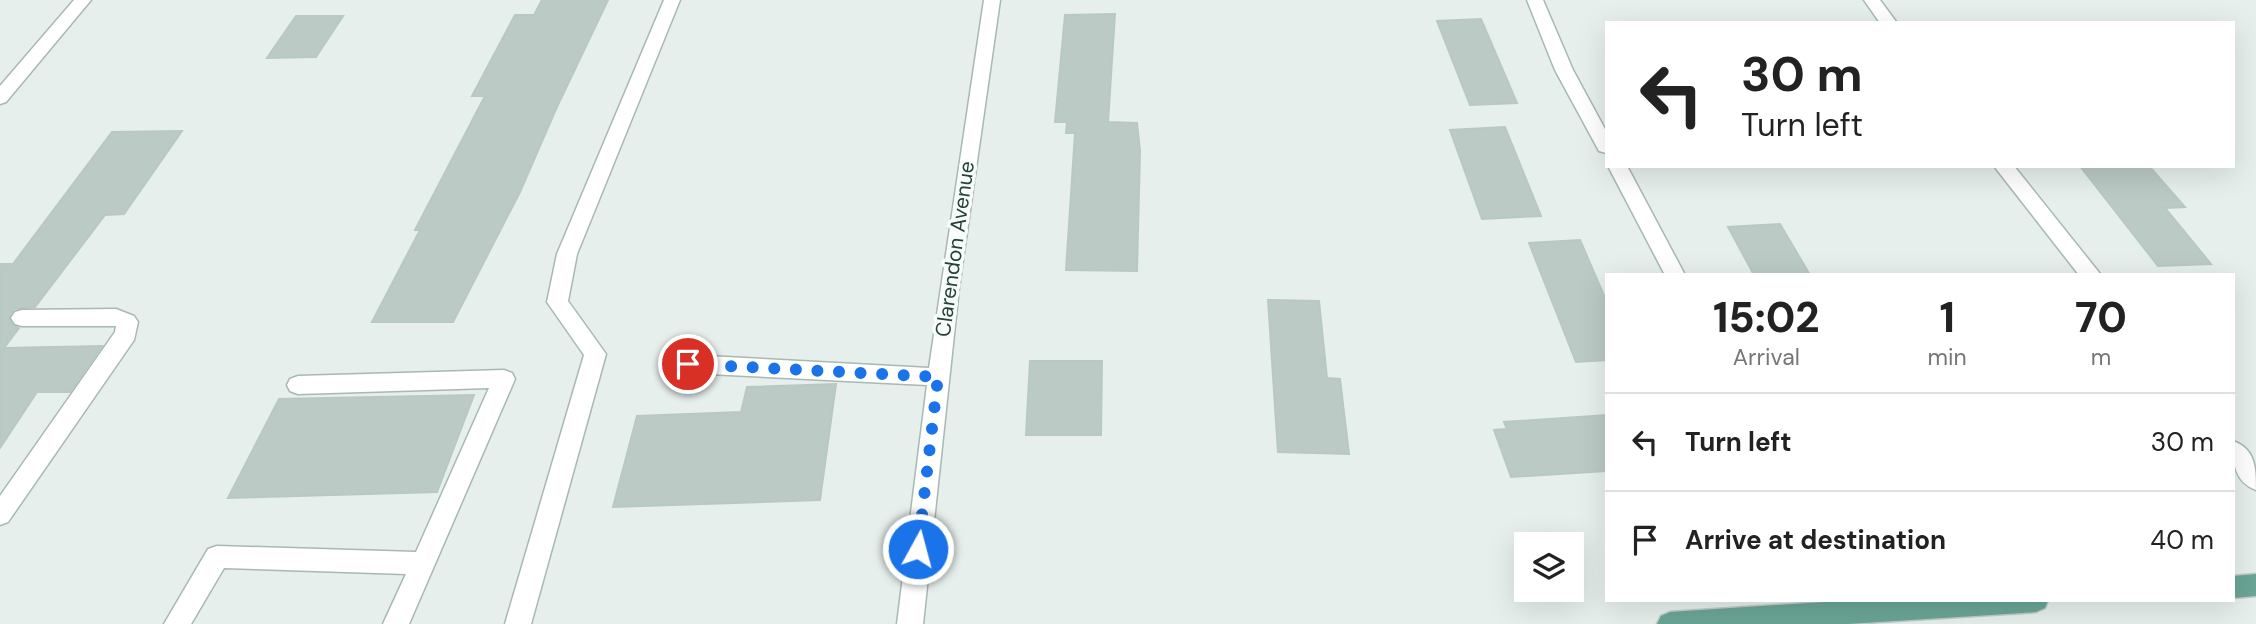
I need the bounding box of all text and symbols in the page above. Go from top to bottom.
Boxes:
text: 30 m [1741,42,1863,106]
icon: left [1626,49,1717,140]
text: Turn left [1741,104,1863,146]
street label: Clarendon Avenue [929,159,981,339]
text: 15:02 [1713,290,1819,345]
text: 1 [1939,290,1955,345]
text: 70 [2075,290,2127,345]
pin [658,334,718,394]
text: Arrival [1733,342,1800,372]
text: min [1928,342,1967,372]
text: m [2091,342,2111,372]
icon: arrive [669,345,707,383]
icon: left [1626,423,1664,461]
text: Turn left [1685,425,1792,459]
text: 30 m [2151,425,2214,459]
position arrow [881,512,955,586]
icon: arrive [1626,521,1664,559]
text: Arrive at destination [1685,523,1946,557]
text: 40 m [2150,523,2214,557]
map controls [1514,532,1584,602]
button: layers [1514,532,1584,602]

